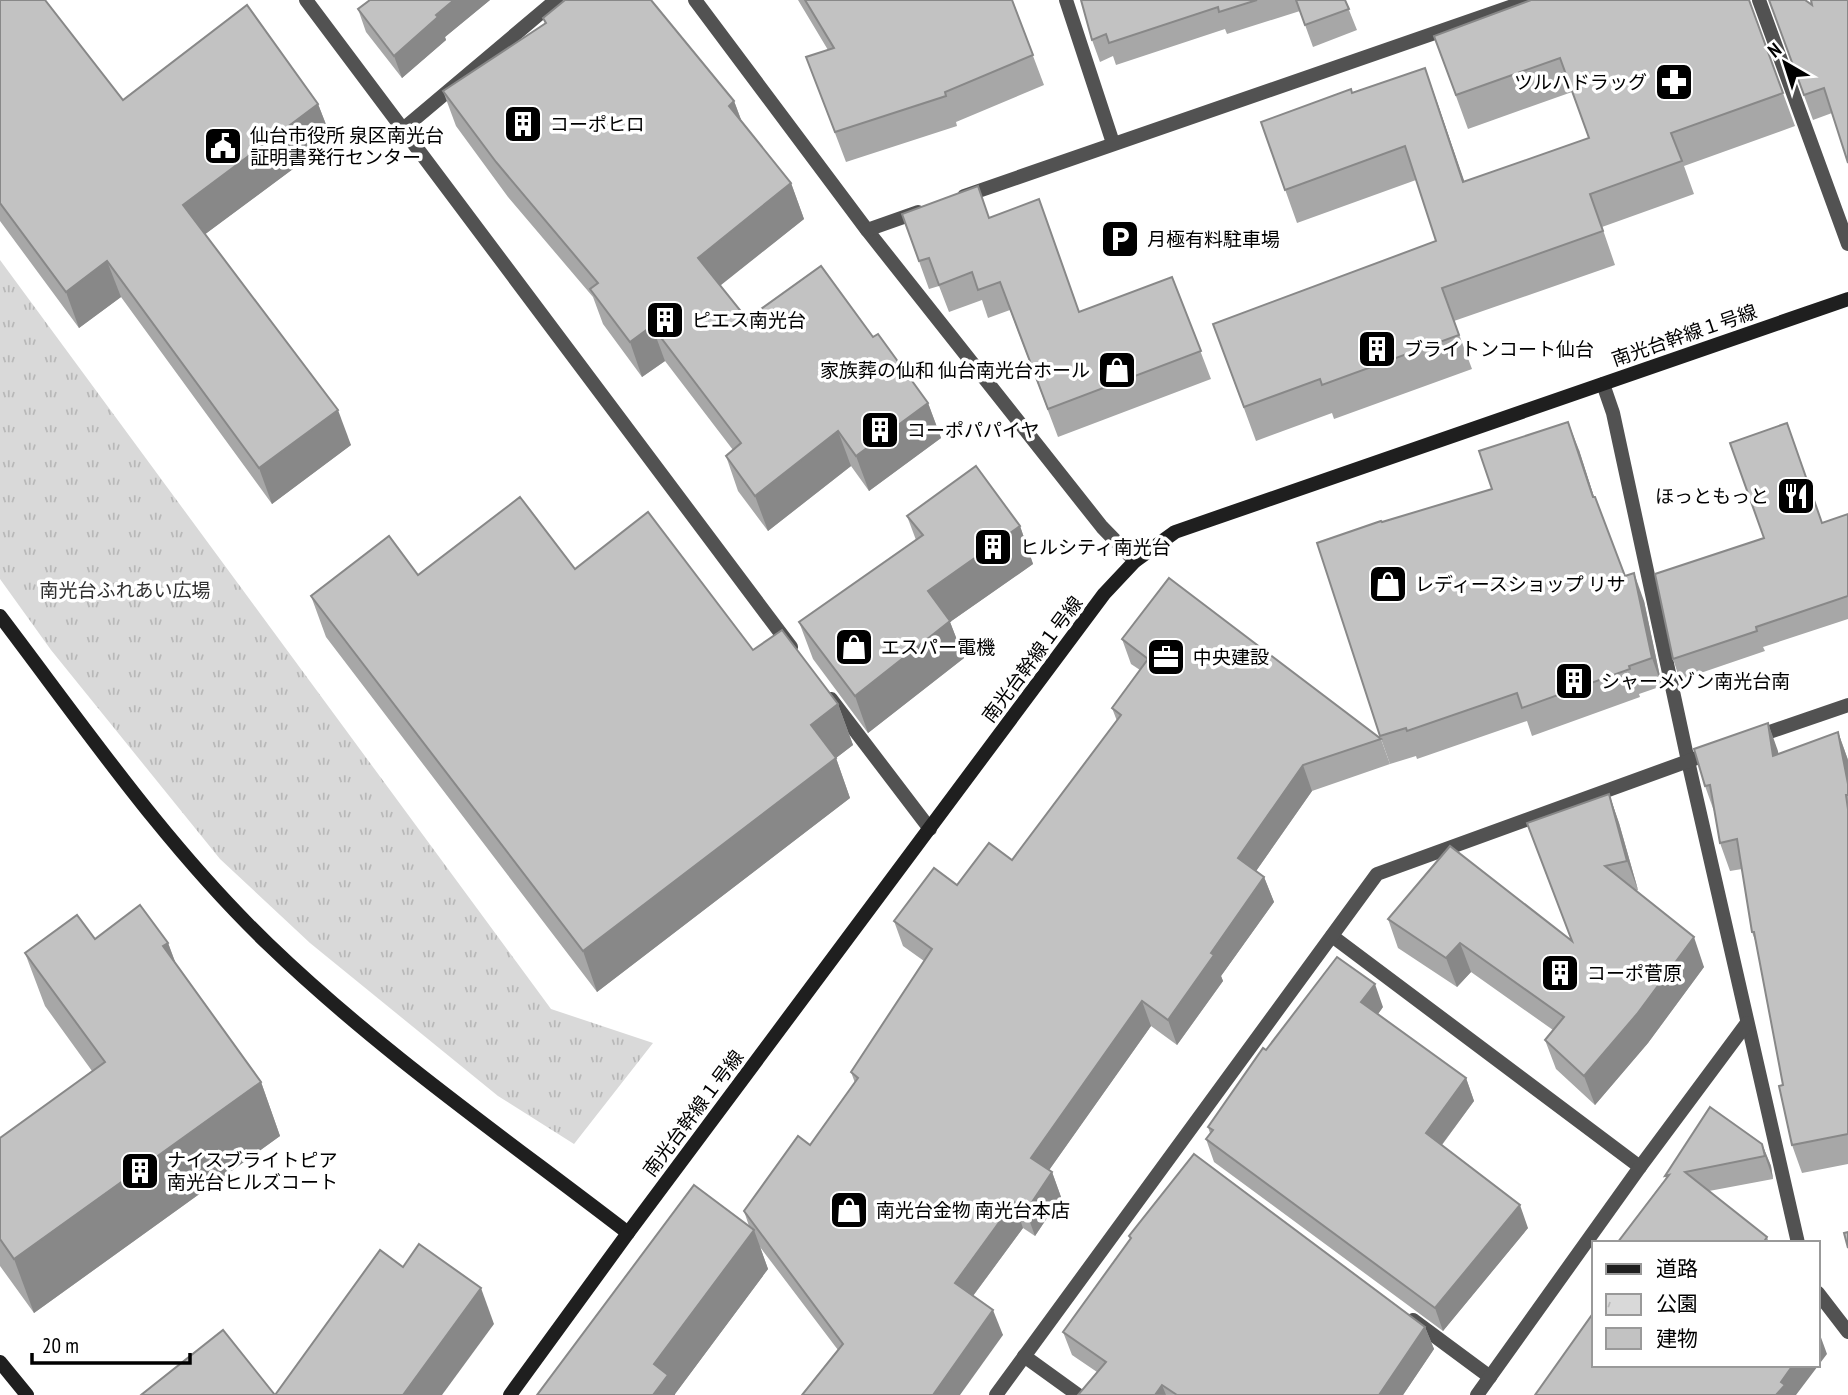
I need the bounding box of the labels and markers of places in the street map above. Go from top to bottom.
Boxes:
pharmacy icon: ツルハドラッグ [1653,61,1695,103]
place label: ツルハドラッグ [1514,70,1647,94]
building icon: コーポヒロ [502,103,544,145]
place label: コーポヒロ [550,112,645,136]
place label: 仙台市役所 泉区南光台 証明書発行センター [250,123,444,169]
public building icon: 仙台市役所 泉区南光台 証明書発行センター [202,125,244,167]
parking icon: 月極有料駐車場 [1099,218,1141,260]
place label: 月極有料駐車場 [1147,227,1280,251]
building icon: ピエス南光台 [644,299,686,341]
place label: ピエス南光台 [692,308,806,332]
building icon: ブライトンコート仙台 [1356,328,1398,370]
place label: ブライトンコート仙台 [1404,337,1594,361]
shop icon: 家族葬の仙和 仙台南光台ホール [1096,349,1138,391]
place label: 家族葬の仙和 仙台南光台ホール [820,358,1090,382]
building icon: コーポパパイヤ [859,409,901,451]
place label: コーポパパイヤ [907,418,1039,442]
restaurant icon: ほっともっと [1775,475,1817,517]
place label: ほっともっと [1655,484,1769,508]
building icon: ヒルシティ南光台 [972,526,1014,568]
place label: ヒルシティ南光台 [1020,535,1171,559]
shop icon: レディースショップ リサ [1367,563,1409,605]
place label: レディースショップ リサ [1415,572,1626,596]
shop icon: エスパー電機 [833,626,875,668]
place label: エスパー電機 [881,635,995,659]
office icon: 中央建設 [1145,636,1187,678]
place label: 中央建設 [1193,645,1269,669]
building icon: シャーメゾン南光台南 [1553,660,1595,702]
place label: シャーメゾン南光台南 [1601,669,1790,693]
building icon: コーポ菅原 [1539,952,1581,994]
place label: コーポ菅原 [1587,961,1682,985]
place label: ナイスブライトピア 南光台ヒルズコート [167,1148,338,1194]
building icon: ナイスブライトピア 南光台ヒルズコート [119,1150,161,1192]
shop icon: 南光台金物 南光台本店 [828,1189,870,1231]
place label: 南光台金物 南光台本店 [876,1198,1070,1222]

